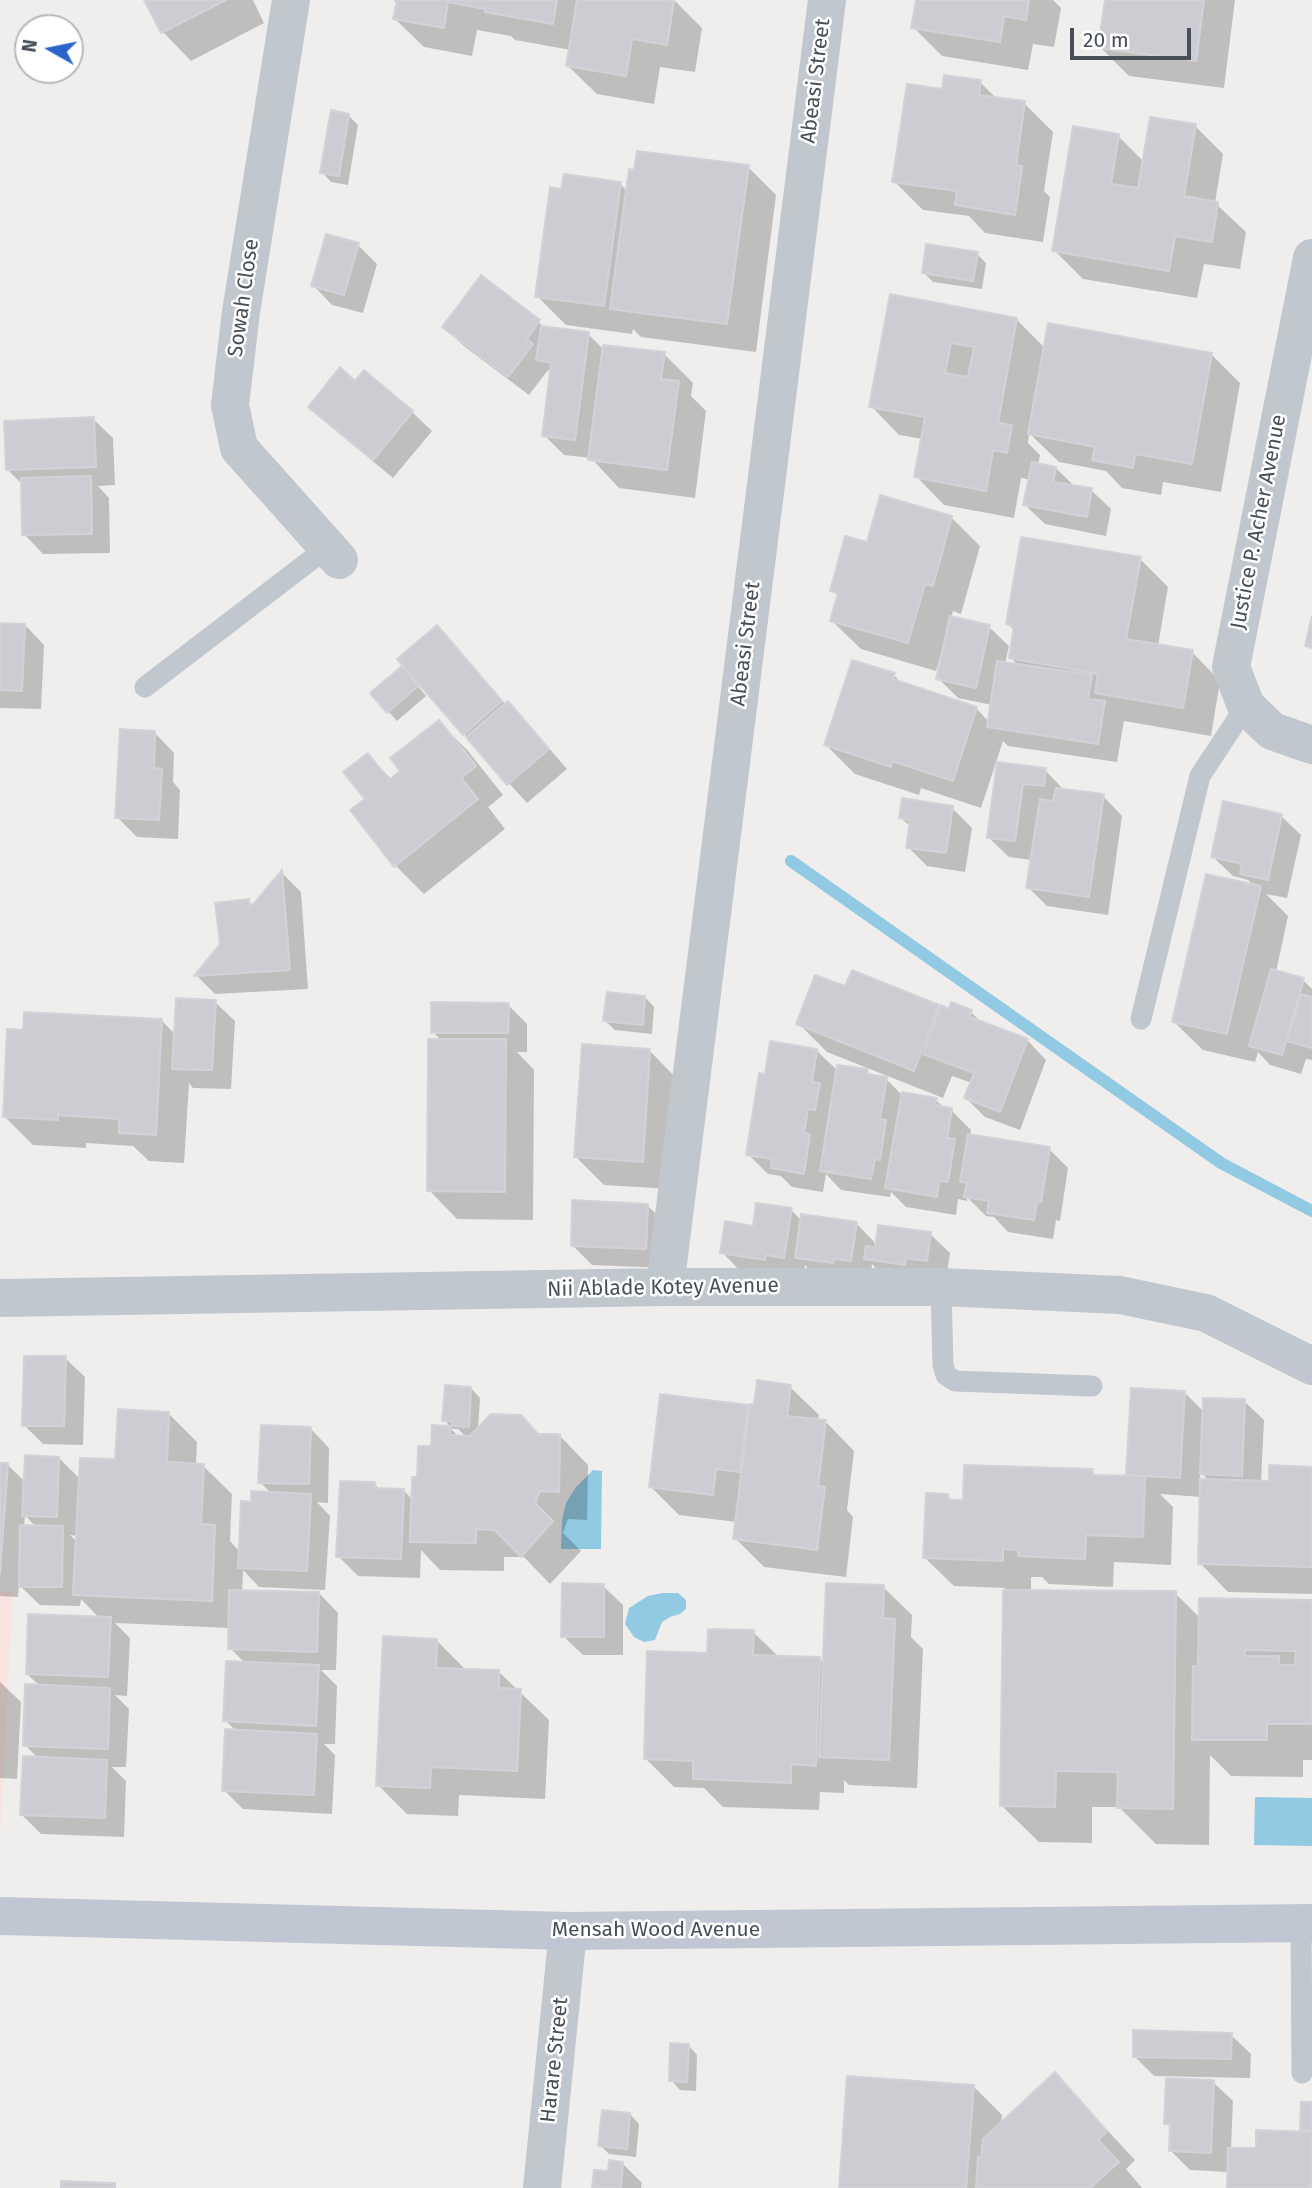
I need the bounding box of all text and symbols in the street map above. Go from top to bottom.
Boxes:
north arrow [14,14,84,84]
scale bar [1074,14,1195,58]
street label: Abeasi Street [796,17,836,145]
text: 20 m [1083,27,1129,53]
text: N [17,38,42,54]
street label: Sowah Close [223,237,265,359]
street label: Justice P. Acher Avenue [1226,413,1292,631]
street label: Abeasi Street [726,580,766,708]
street label: Nii Ablade Kotey Avenue [547,1273,779,1303]
street label: Mensah Wood Avenue [552,1917,760,1943]
street label: Harare Street [536,1996,574,2124]

